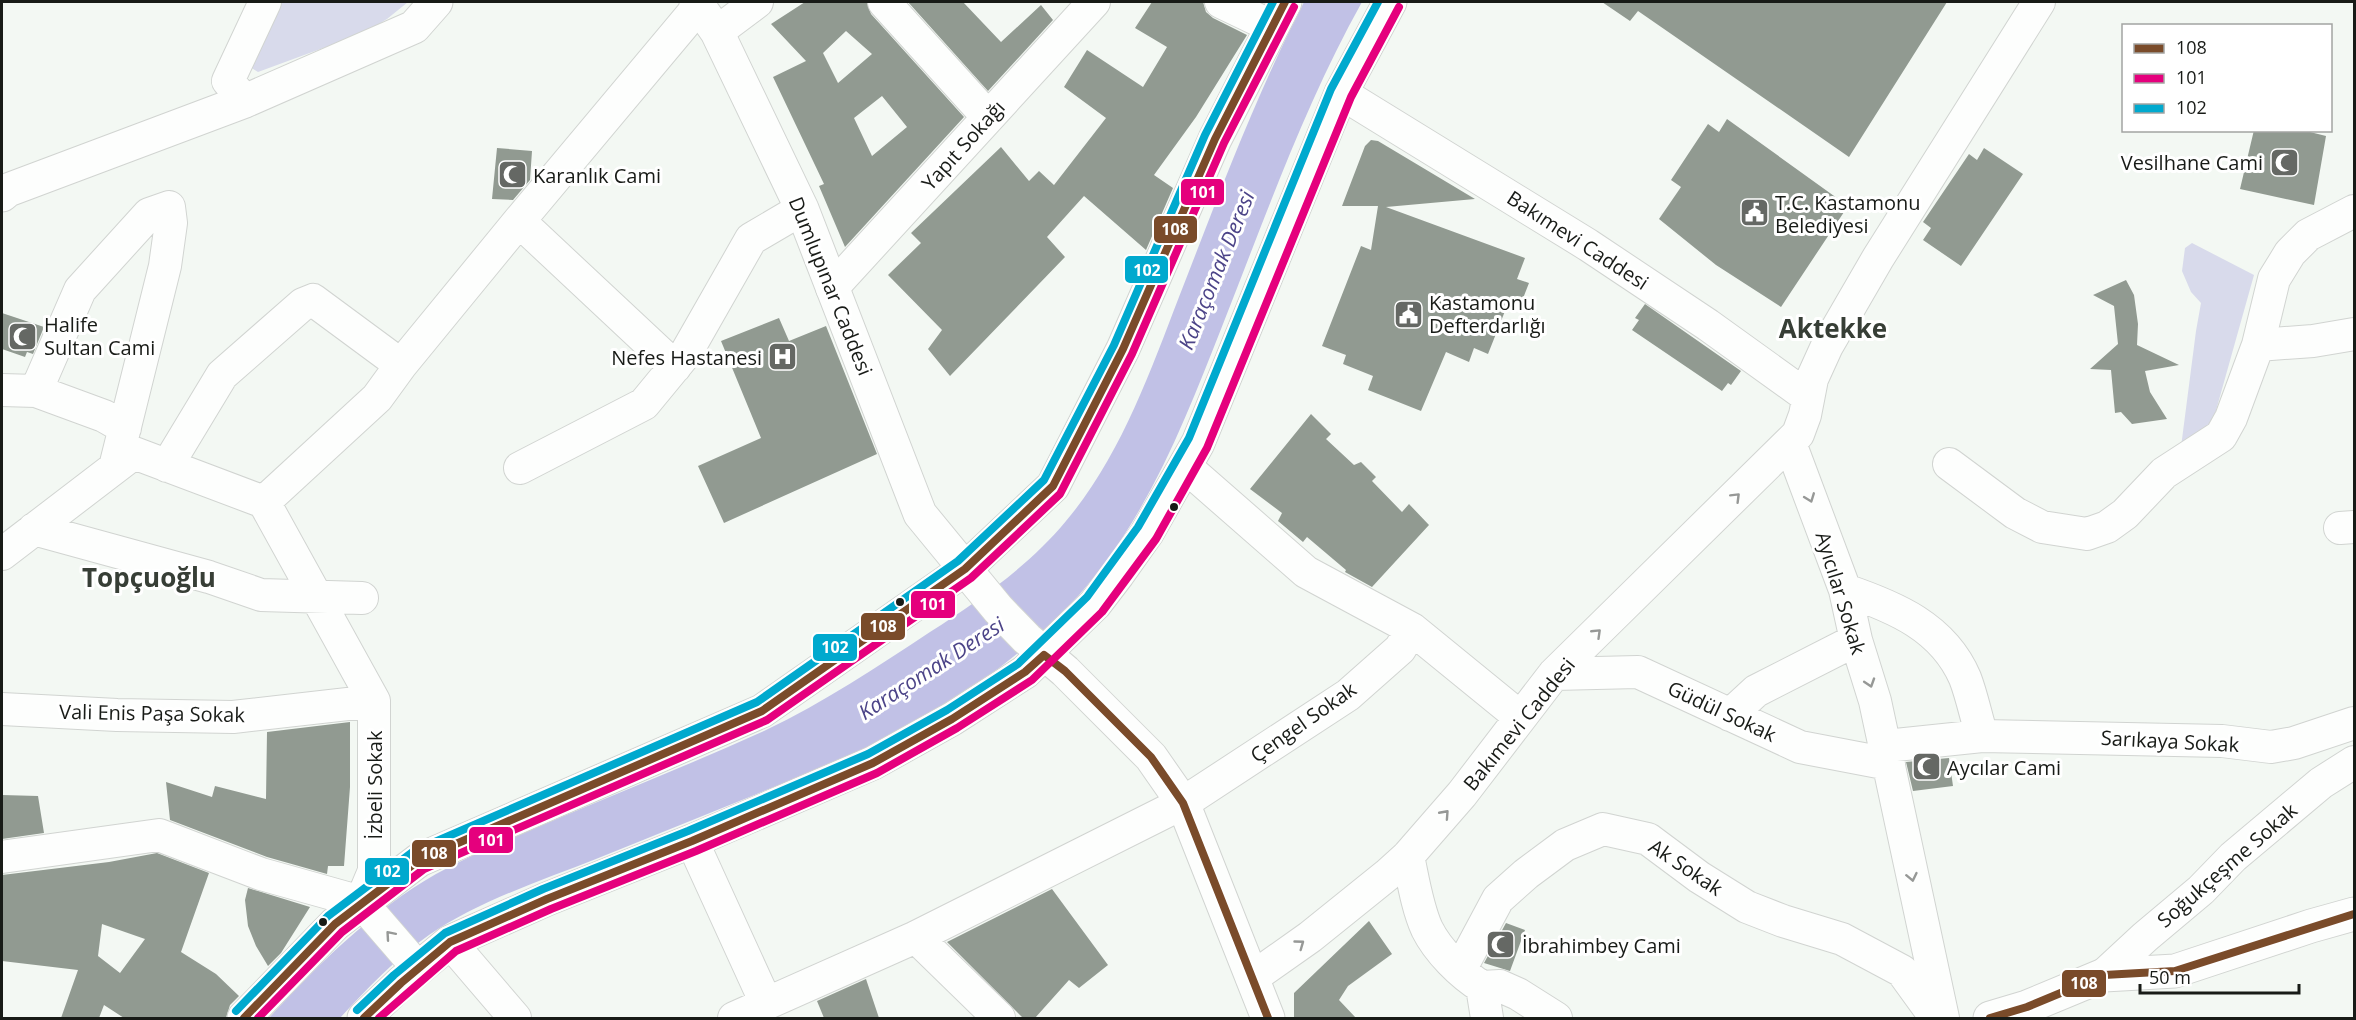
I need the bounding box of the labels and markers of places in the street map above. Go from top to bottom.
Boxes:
mosque icon: Vesilhane Cami [2268,146,2300,178]
place label: Vesilhane Cami [2121,149,2263,176]
mosque icon: Karanlık Cami [496,159,528,191]
place label: Karanlık Cami [533,162,661,189]
place label: T.C. Kastamonu Belediyesi [1775,189,1921,239]
public building icon: T.C. Kastamonu Belediyesi [1738,197,1770,229]
place label: Kastamonu Defterdarlığı [1429,289,1546,339]
public building icon: Kastamonu Defterdarlığı [1392,298,1424,330]
place label: Halife Sultan Cami [44,311,155,361]
mosque icon: Halife Sultan Cami [7,320,39,352]
hospital icon: Nefes Hastanesi [767,341,799,373]
place label: Nefes Hastanesi [611,344,762,371]
unlabelled marker [1168,501,1180,513]
unlabelled marker [894,596,906,608]
mosque icon: Aycılar Cami [1910,751,1942,783]
place label: Aycılar Cami [1947,754,2061,781]
unlabelled marker [317,916,329,928]
mosque icon: İbrahimbey Cami [1485,929,1517,961]
place label: İbrahimbey Cami [1522,932,1681,959]

